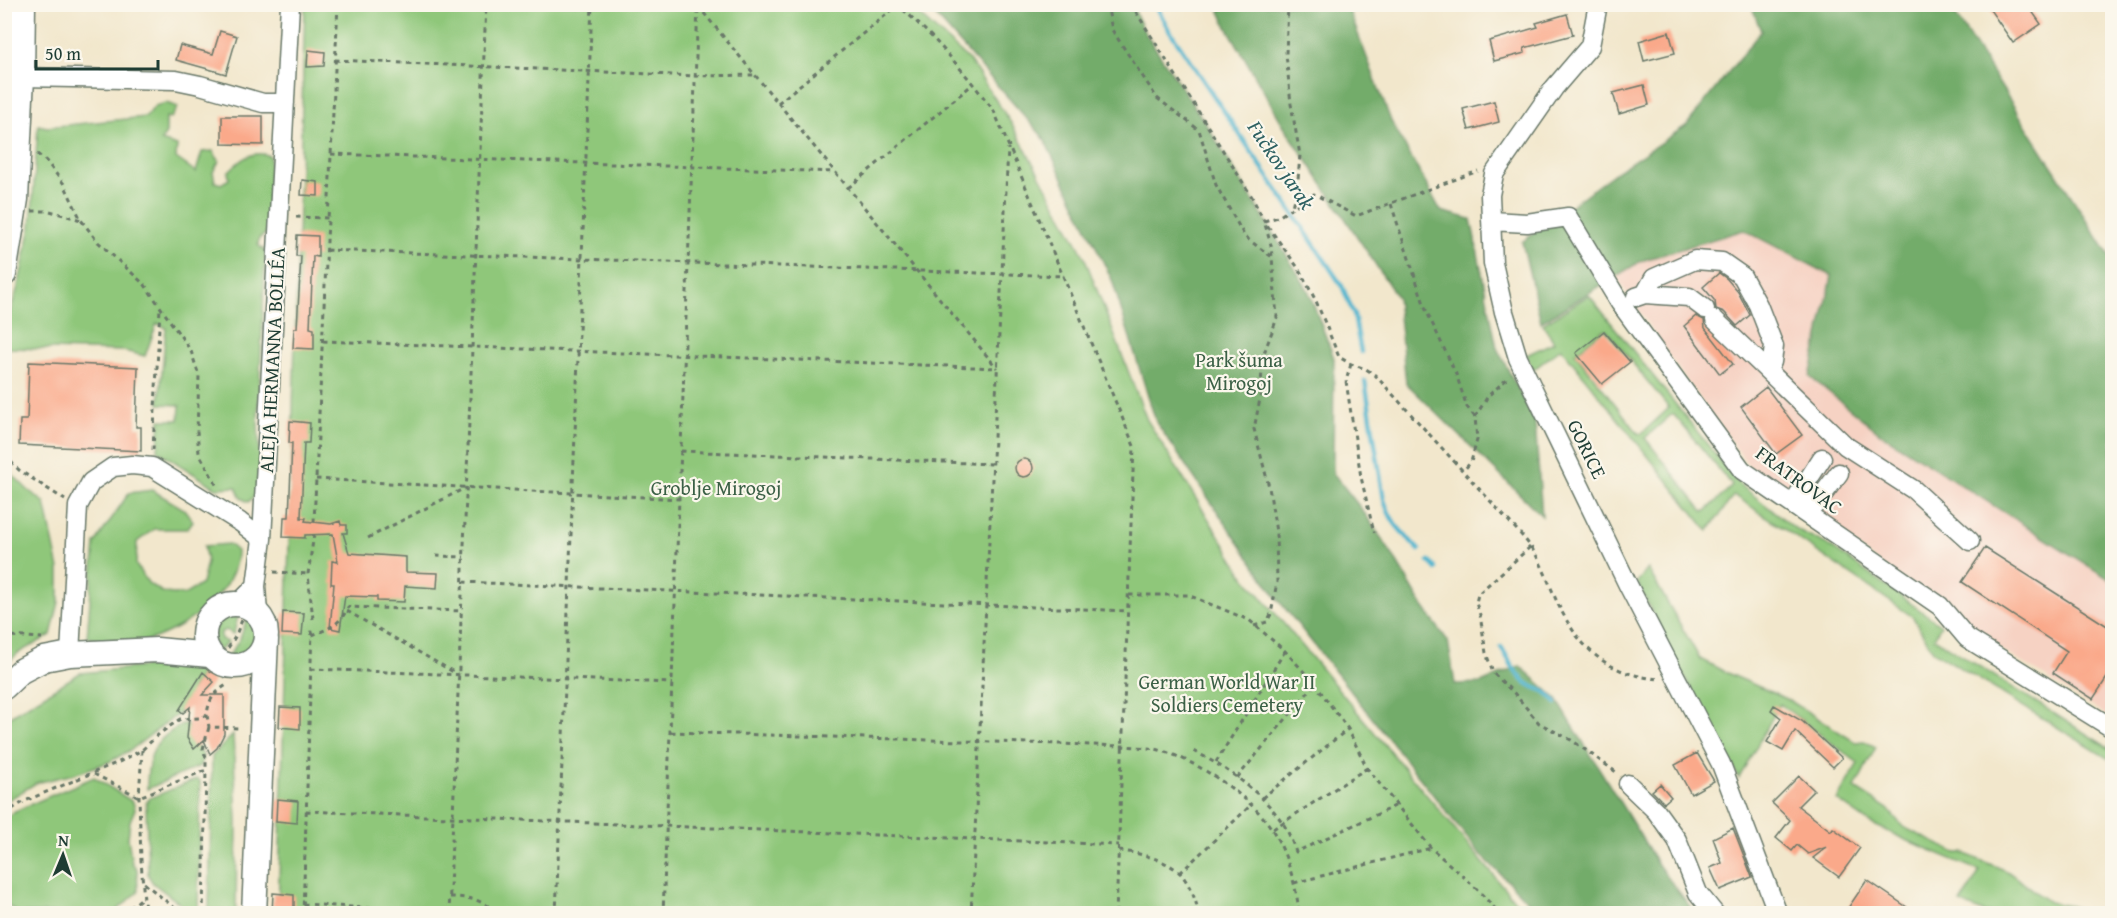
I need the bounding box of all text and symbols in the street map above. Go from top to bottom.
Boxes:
scale bar [36,33,158,71]
text: 50 m [45,40,81,67]
water label: Fučkov jarak [1239,113,1323,216]
street label: ALEJA HERMANNA BOLLÉA [251,246,292,474]
park label: Park šuma Mirogoj [1195,345,1283,397]
street label: GORICE [1561,414,1614,483]
street label: FRATROVAC [1750,438,1849,521]
park label: Groblje Mirogoj [651,473,781,502]
park label: German World War II Soldiers Cemetery [1139,667,1315,719]
north arrow [33,825,93,885]
text: N [58,828,70,852]

